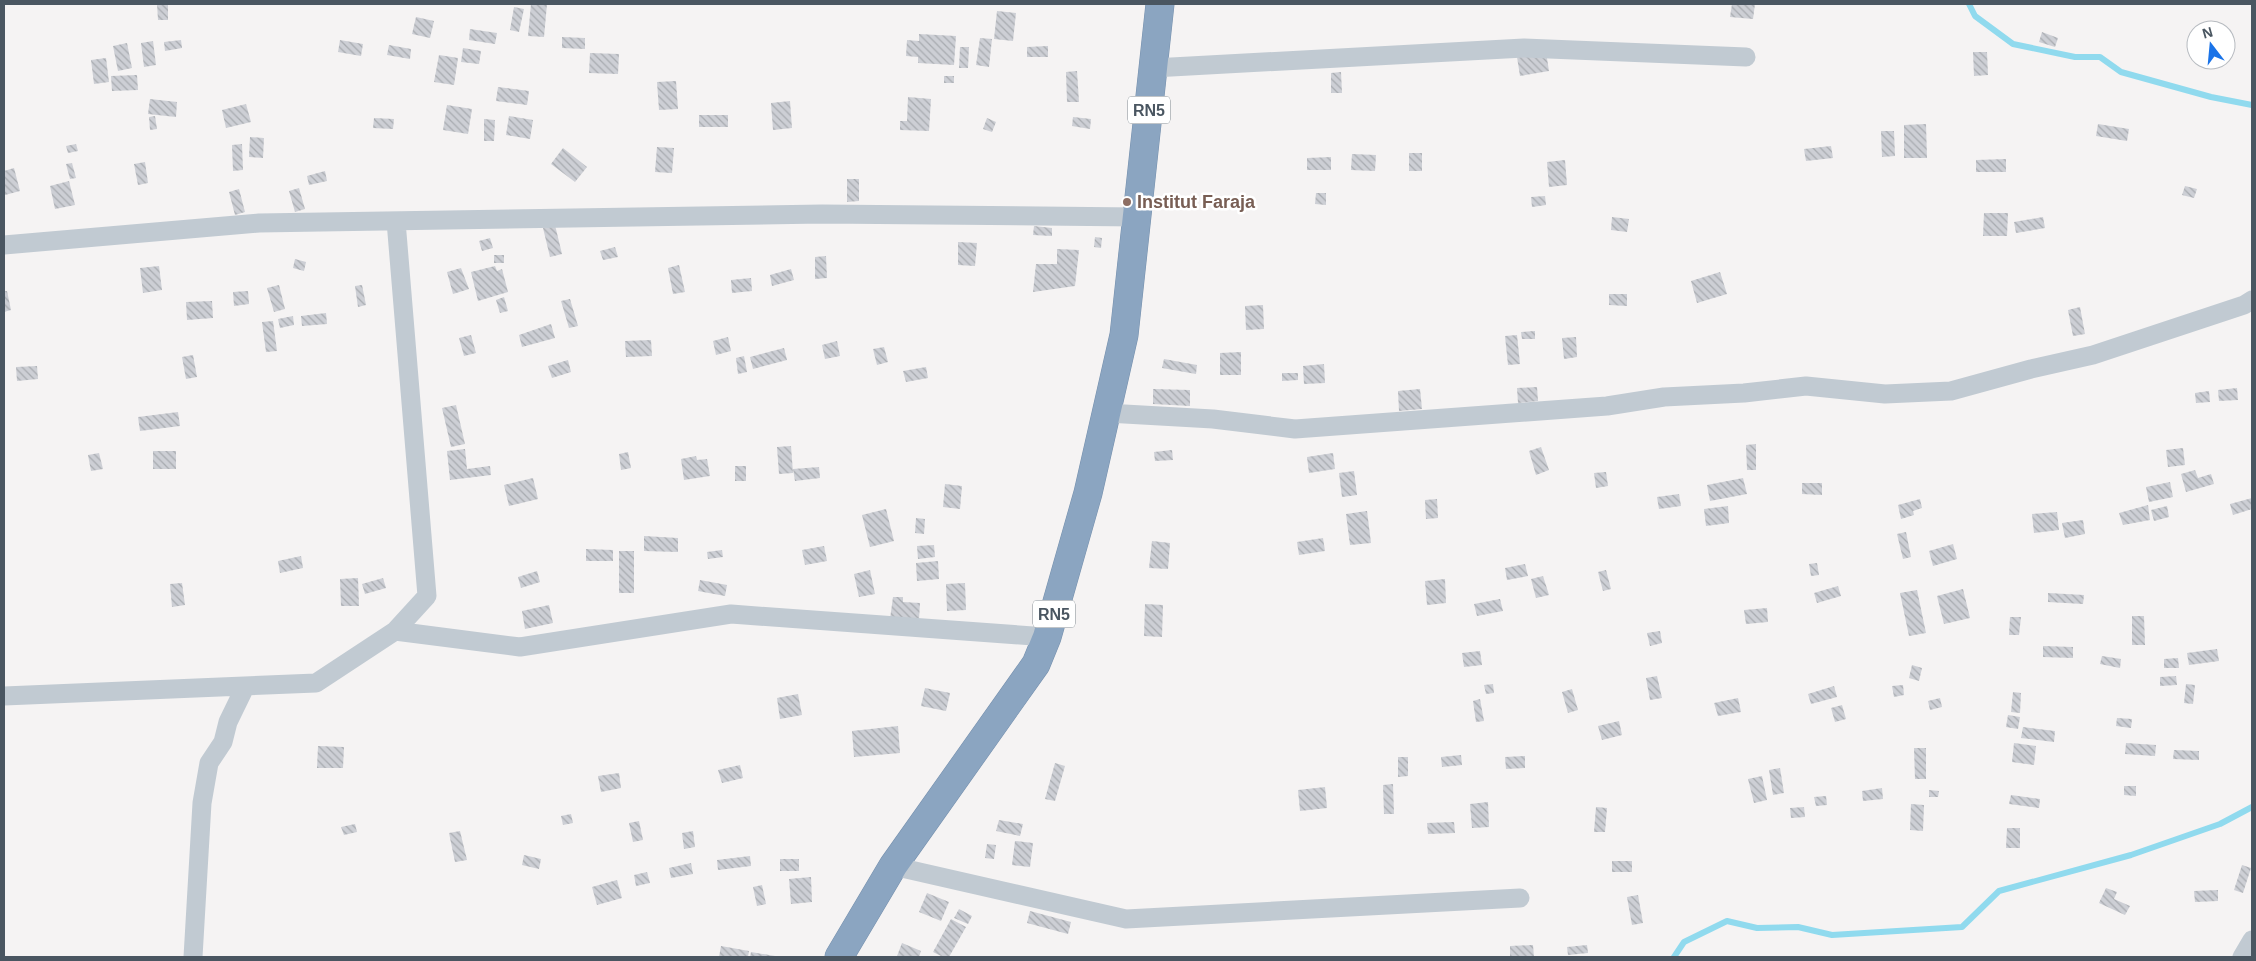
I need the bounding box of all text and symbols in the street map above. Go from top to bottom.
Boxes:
north arrow [2186,20,2236,70]
text: N [2200,23,2214,42]
road number: RN5 [1128,96,1170,124]
place label: Institut Faraja [1137,192,1256,212]
marker: Institut Faraja [1121,196,1133,208]
road number: RN5 [1033,600,1075,628]

